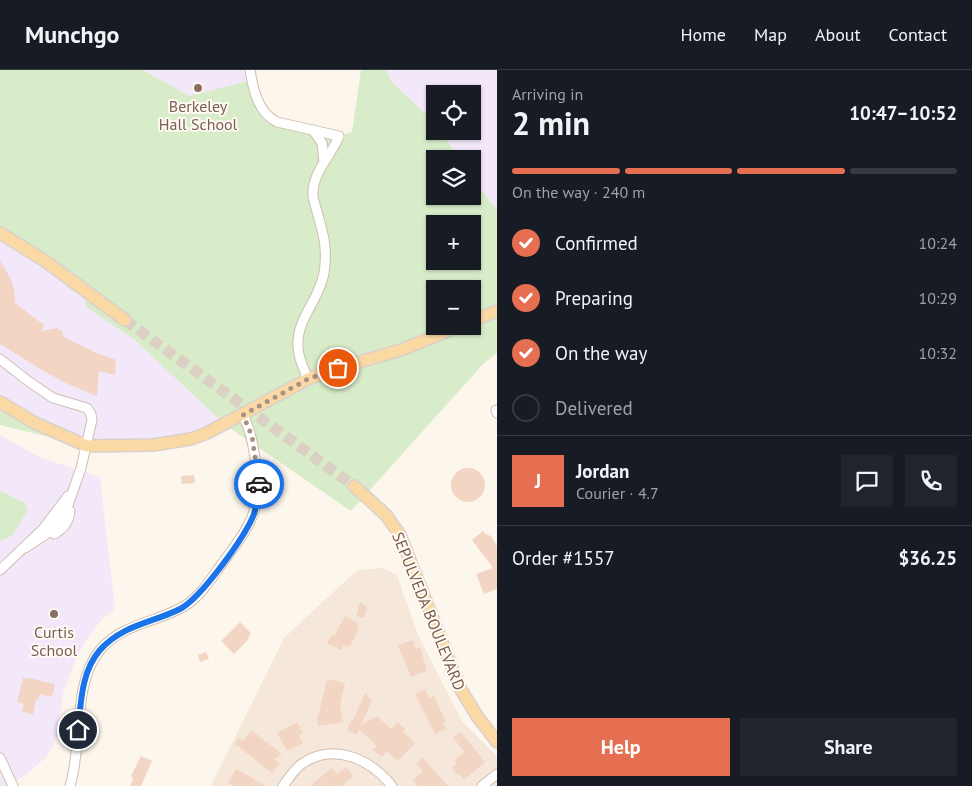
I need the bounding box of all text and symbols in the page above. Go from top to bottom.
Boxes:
text: Munchgo [25,19,119,50]
text: Home [680,23,726,46]
text: Map [754,23,787,46]
text: About [815,23,861,46]
text: Contact [889,23,947,46]
marker: Berkeley Hall School [192,82,204,94]
text: Arriving in [512,84,583,104]
map controls [426,85,481,335]
button: locate [426,85,481,140]
place label: Berkeley Hall School [159,96,238,134]
text: 10:47–10:52 [849,101,957,125]
text: 2 min [512,102,590,144]
button: layers [426,150,481,205]
text: On the way · 240 m [512,182,645,202]
button: + [426,215,481,270]
icon: check [512,229,540,257]
text: Confirmed [555,231,638,255]
text: 10:24 [919,233,957,253]
button: − [426,280,481,335]
icon: check [512,284,540,312]
text: Preparing [555,286,633,310]
text: 10:29 [919,288,957,308]
icon: check [512,339,540,367]
text: On the way [555,341,647,365]
text: 10:32 [919,343,957,363]
pin [317,347,359,389]
icon: bag [324,354,352,382]
text: Delivered [555,396,633,420]
button: chat [841,455,893,507]
button: phone [905,455,957,507]
courier [234,459,284,509]
text: Jordan [576,459,629,483]
text: J [535,469,541,493]
icon: car [245,470,273,498]
text: Courier · 4.7 [576,483,659,503]
street label: SEPULVEDA BOULEVARD [388,529,470,693]
text: Order #1557 [512,546,615,570]
text: $36.25 [898,546,957,570]
marker: Curtis School [48,608,60,620]
place label: Curtis School [31,622,77,660]
pin [57,709,99,751]
icon: home [64,716,92,744]
button: Help [512,718,730,776]
button: Share [740,718,957,776]

